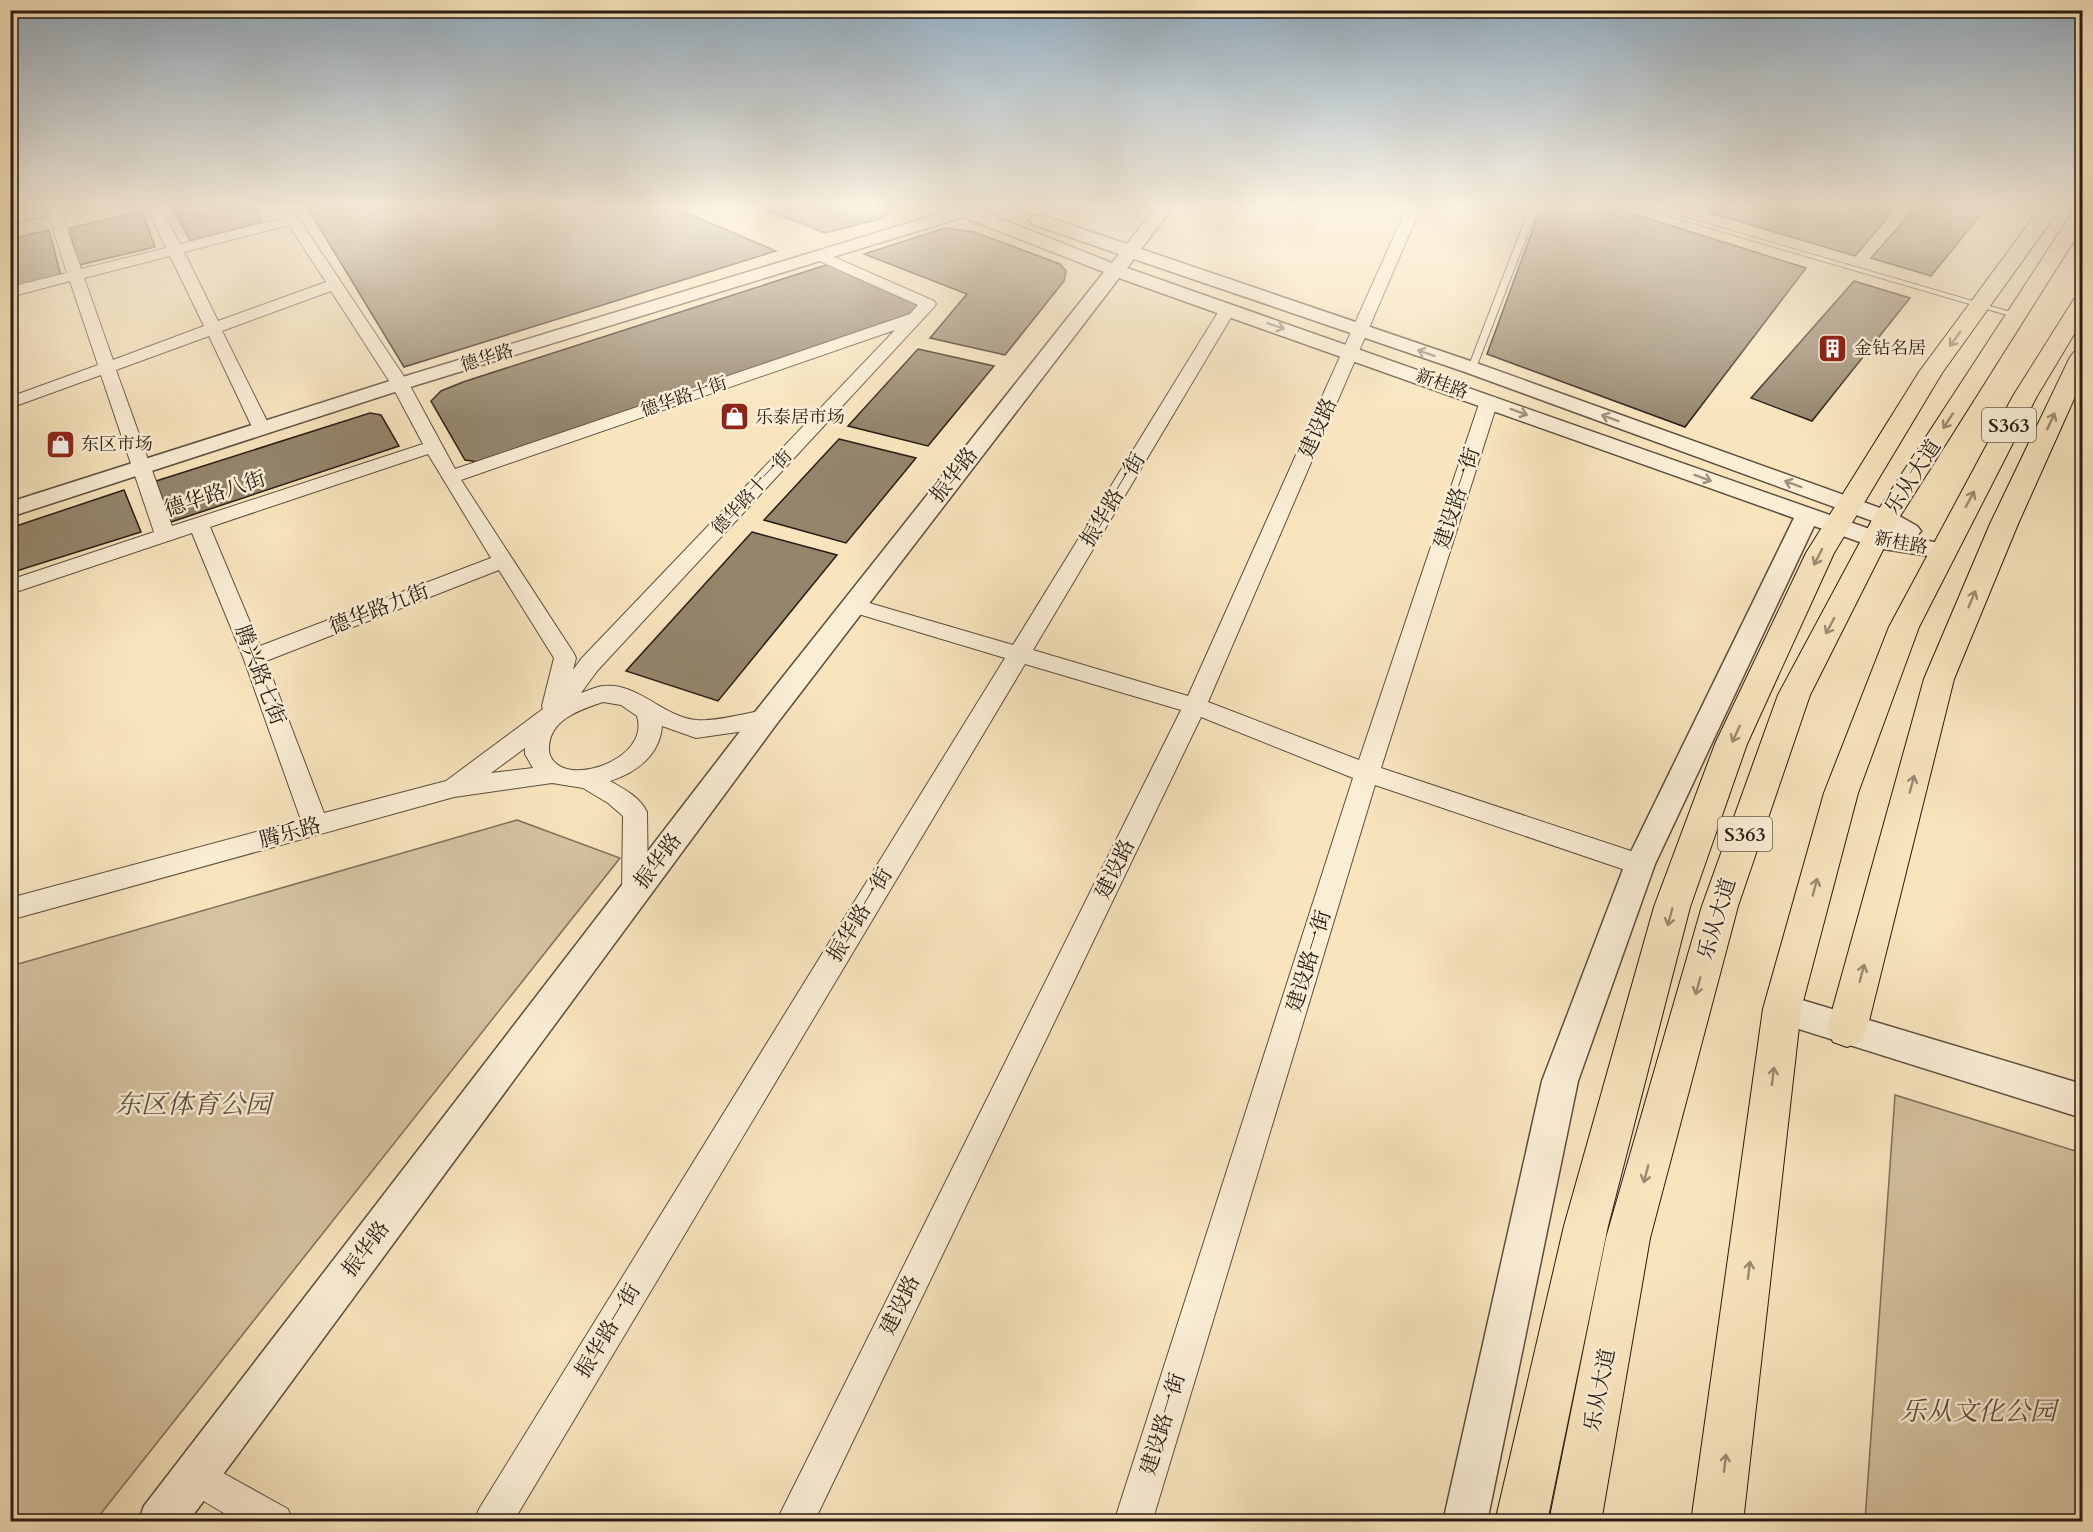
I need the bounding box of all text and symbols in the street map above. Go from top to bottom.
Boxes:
one-way arrow [1266,321,1285,332]
one-way arrow [1949,330,1961,346]
building icon: 金钻名居 [1817,332,1849,364]
place label: 金钻名居 [1854,336,1926,361]
street label: 德华路 [458,338,516,378]
one-way arrow [1417,346,1436,357]
street label: 新桂路 [1412,363,1472,405]
street label: 德华路十街 [637,371,731,423]
street label: 建设路 [1292,393,1344,463]
shop icon: 乐泰居市场 [718,401,750,433]
place label: 乐泰居市场 [755,405,845,430]
one-way arrow [1509,407,1528,418]
road number: S363 [1982,408,2036,442]
one-way arrow [1601,412,1620,423]
one-way arrow [1942,412,1954,429]
one-way arrow [2047,412,2058,430]
shop icon: 东区市场 [44,428,76,460]
place label: 东区市场 [81,432,153,457]
street label: 乐从大道 [1878,434,1948,520]
street label: 振华路 [923,441,985,509]
street label: 德华路十一街 [706,444,798,540]
street label: 建设路一街 [1427,444,1487,552]
street label: 振华路一街 [1074,448,1152,552]
street label: 德华路八街 [161,464,269,524]
one-way arrow [1693,473,1712,484]
one-way arrow [1785,478,1803,489]
one-way arrow [1965,490,1976,508]
street label: 新桂路 [1872,526,1930,560]
one-way arrow [1812,548,1823,566]
street label: 德华路九街 [325,577,433,641]
one-way arrow [1967,591,1978,609]
one-way arrow [1824,617,1835,635]
street label: 腾兴路七街 [228,621,292,729]
one-way arrow [1729,724,1741,742]
one-way arrow [1906,775,1918,794]
street label: 腾乐路 [256,811,324,855]
road number: S363 [1718,817,1772,851]
street label: 振华路 [627,827,689,895]
street label: 建设路 [1088,834,1142,904]
street label: 振华路一街 [821,863,899,967]
street label: 乐从大道 [1691,875,1743,963]
one-way arrow [1810,877,1822,896]
street label: 建设路一街 [1280,907,1338,1015]
one-way arrow [1663,908,1675,927]
one-way arrow [1856,963,1868,982]
one-way arrow [1691,976,1703,995]
one-way arrow [1768,1067,1779,1087]
park label: 东区体育公园 [115,1087,275,1122]
one-way arrow [1640,1164,1651,1183]
street label: 振华路 [335,1215,397,1283]
one-way arrow [1744,1261,1755,1280]
street label: 建设路 [873,1270,927,1340]
street label: 振华路一街 [569,1279,647,1383]
street label: 乐从大道 [1578,1346,1622,1434]
street label: 建设路一街 [1134,1370,1192,1478]
park label: 乐从文化公园 [1900,1394,2060,1429]
one-way arrow [1719,1454,1730,1474]

